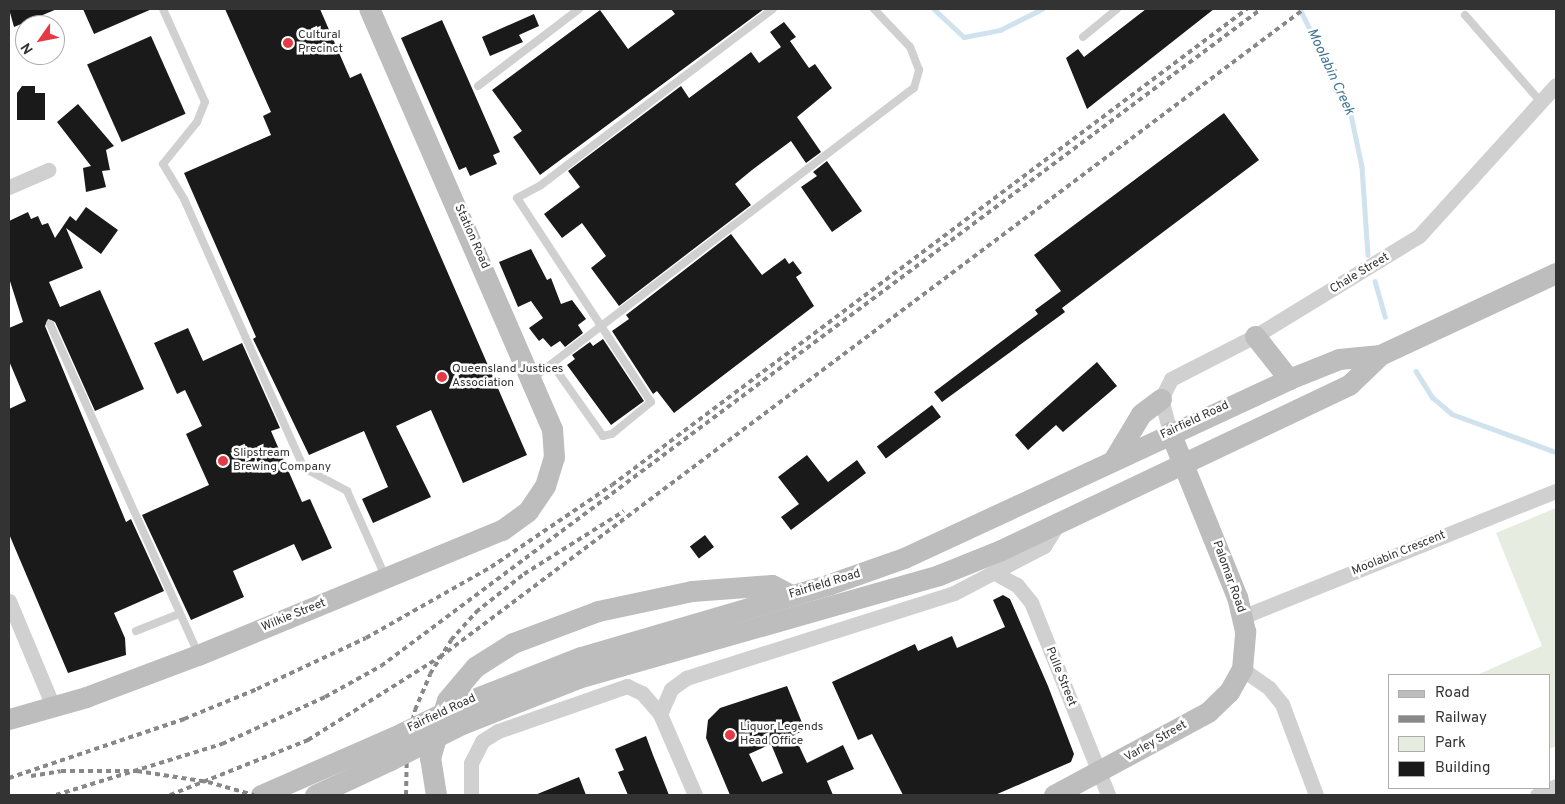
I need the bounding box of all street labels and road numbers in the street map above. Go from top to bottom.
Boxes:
street label: Station Road [450,203,492,271]
street label: Chale Street [1328,251,1392,297]
street label: Fairfield Road [1158,399,1232,443]
street label: Moolabin Crescent [1350,529,1448,579]
street label: Palomar Road [1208,539,1248,615]
street label: Fairfield Road [788,567,862,603]
street label: Wilkie Street [260,597,328,635]
street label: Pulle Street [1042,645,1078,709]
street label: Fairfield Road [405,692,479,736]
street label: Varley Street [1122,718,1190,766]

